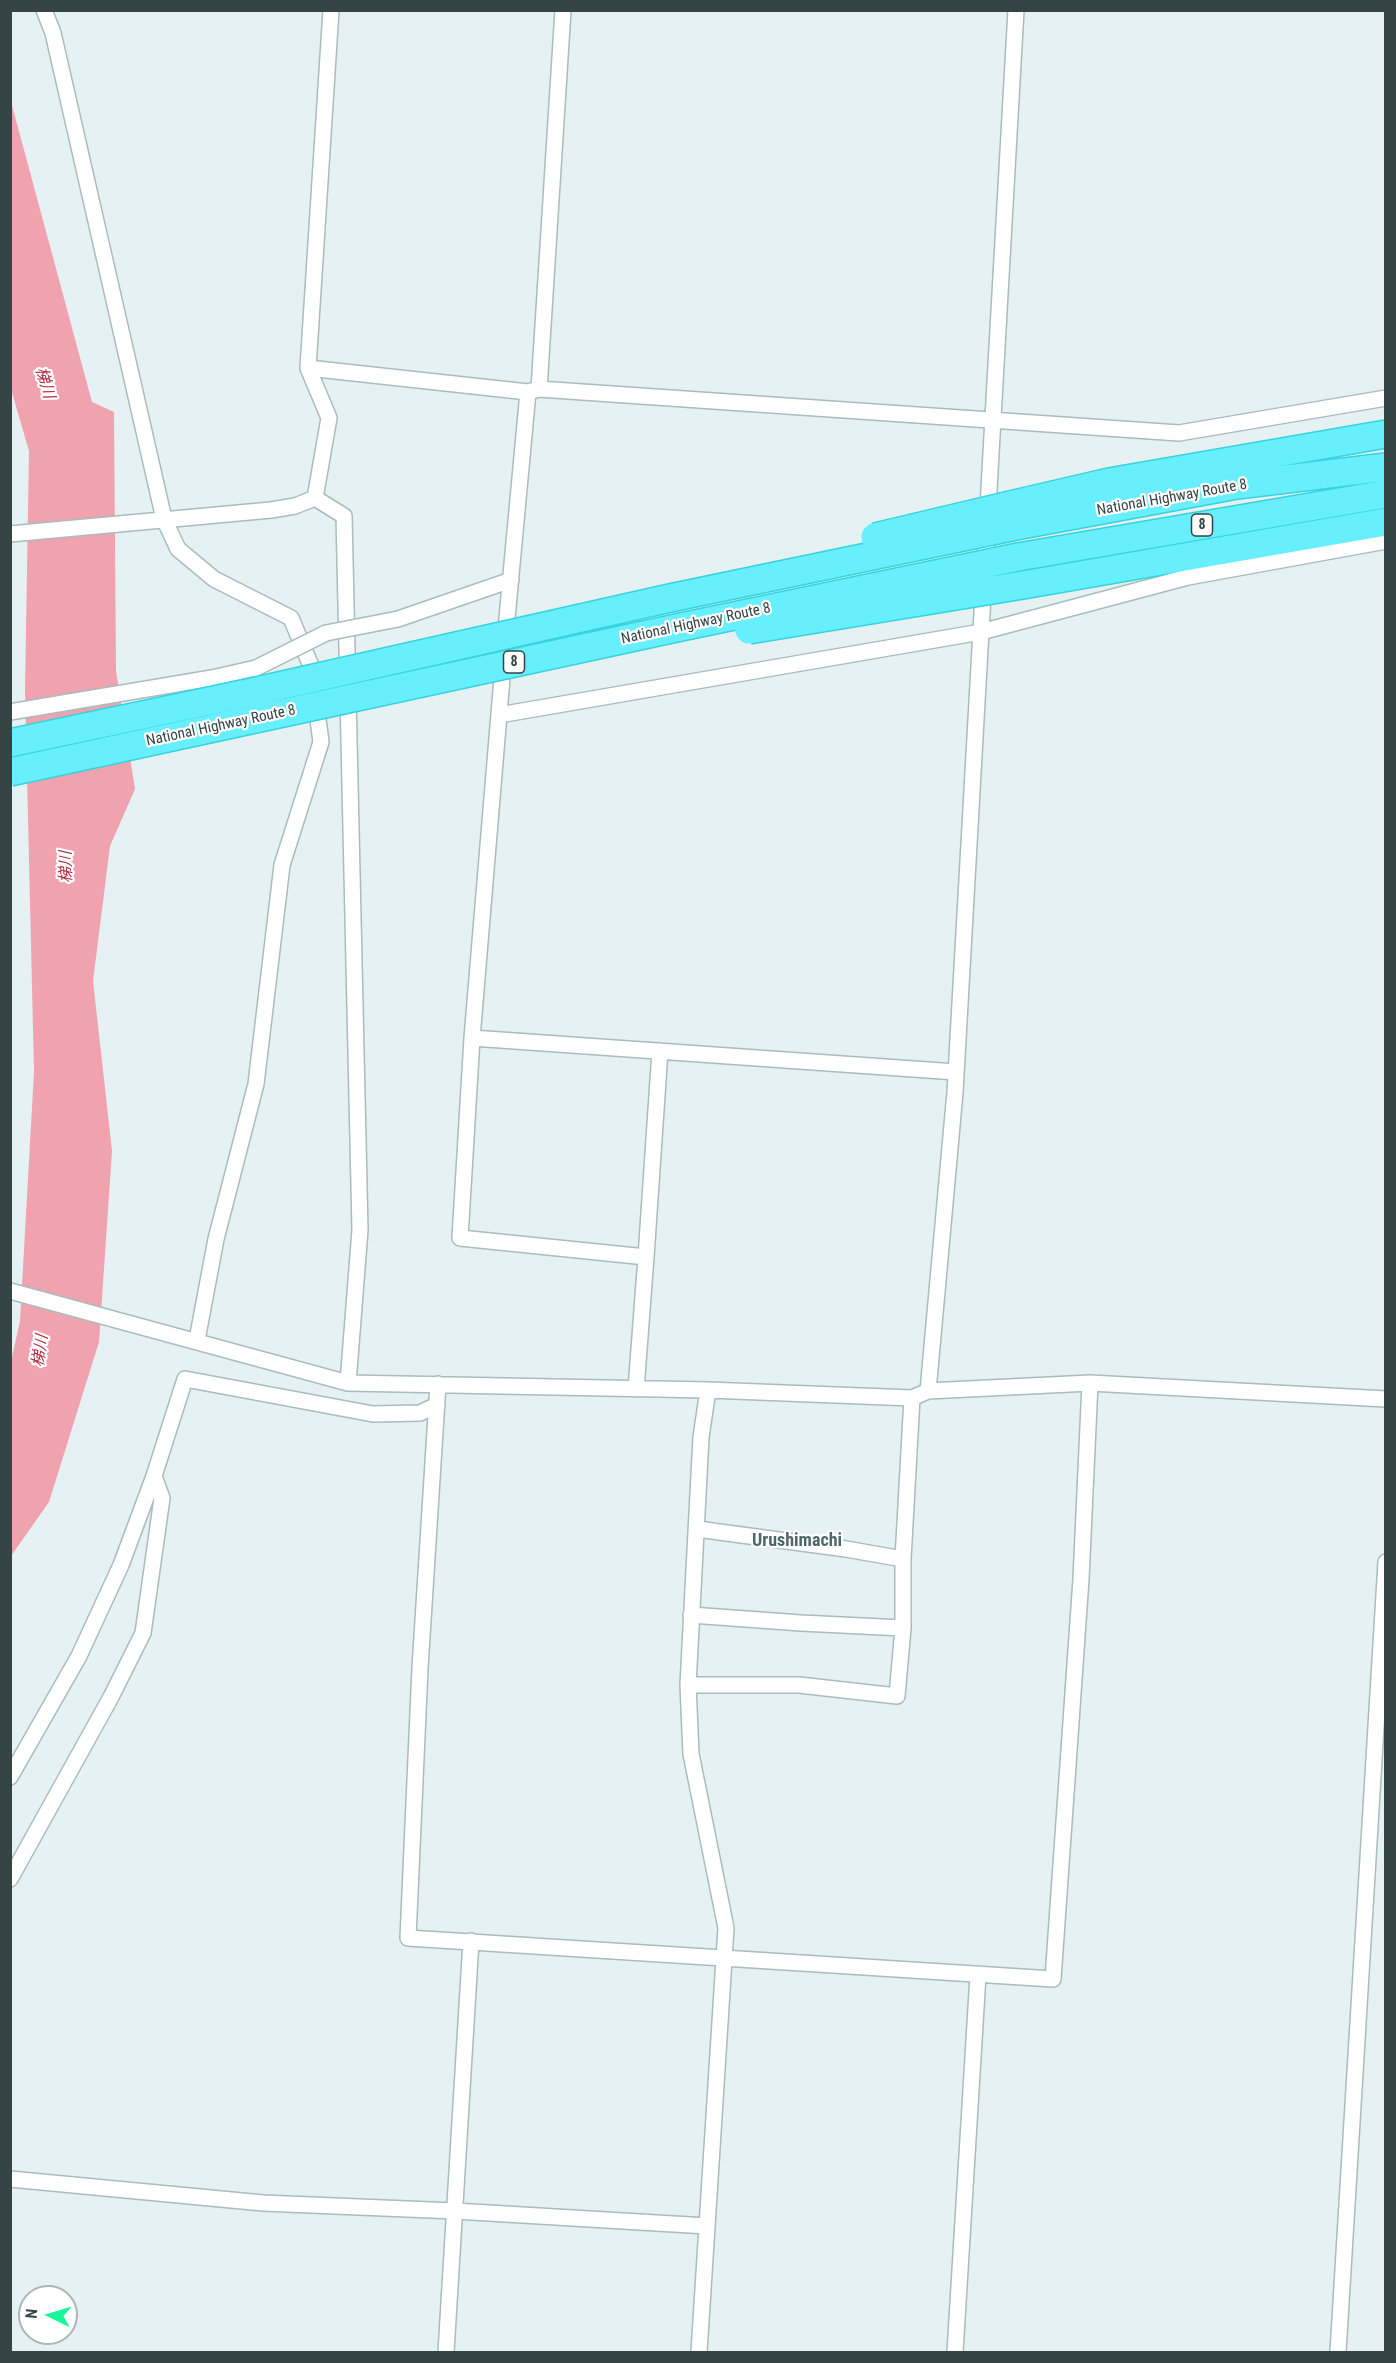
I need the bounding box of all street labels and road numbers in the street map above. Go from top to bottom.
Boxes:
street label: National Highway Route 8 [1096,476,1248,520]
road number: 8 [1192,514,1212,536]
street label: National Highway Route 8 [620,599,772,649]
road number: 8 [504,651,524,673]
street label: National Highway Route 8 [145,701,297,751]

